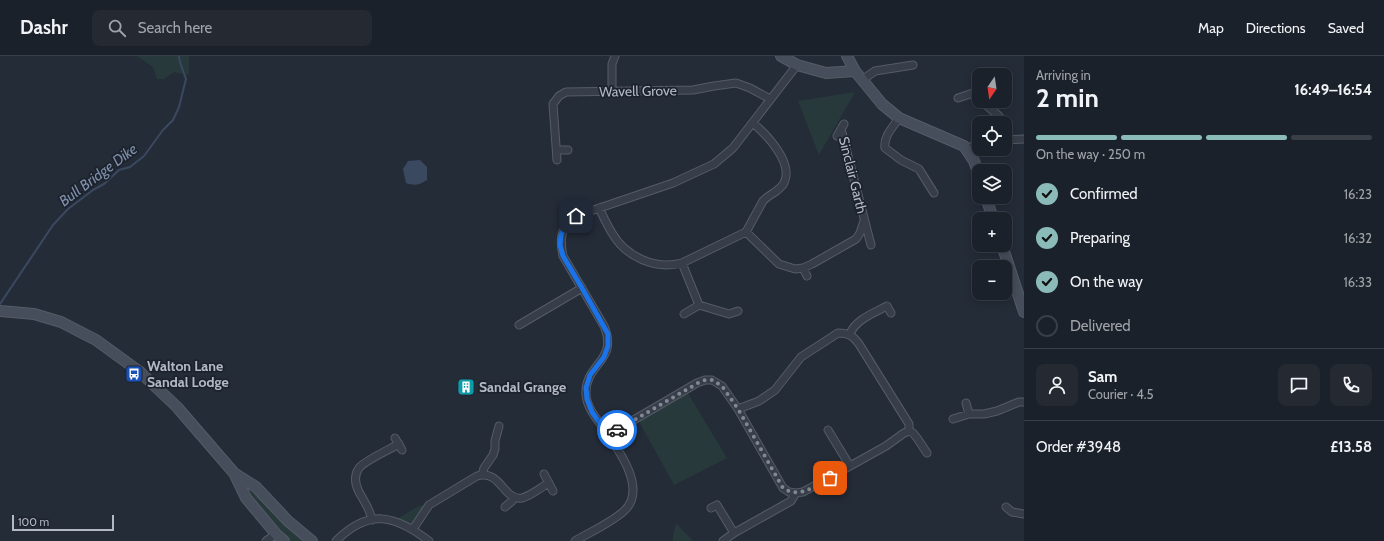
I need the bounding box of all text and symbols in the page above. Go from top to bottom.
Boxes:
search box [92,10,372,46]
text: Dashr [20,16,68,39]
icon: search [106,17,128,39]
text: Search here [138,19,212,37]
text: Map [1198,19,1224,37]
text: Directions [1246,19,1306,37]
text: Saved [1328,19,1364,37]
text: Arriving in [1036,67,1091,83]
north arrow [972,68,1012,108]
map controls [972,68,1012,300]
street label: Wavell Grove [599,81,677,101]
text: 16:49–16:54 [1294,81,1372,99]
text: 2 min [1036,82,1099,114]
button: locate [972,116,1012,156]
street label: Sinclair Garth [835,135,871,215]
water label: Bull Bridge Dike [55,140,141,210]
text: On the way · 250 m [1036,146,1145,162]
button: layers [972,164,1012,204]
icon: check [1036,183,1058,205]
text: Confirmed [1070,185,1138,203]
text: 16:23 [1344,186,1372,202]
pin [559,199,593,233]
icon: home [565,205,587,227]
button: + [972,212,1012,252]
icon: check [1036,227,1058,249]
text: Preparing [1070,229,1130,247]
text: 16:32 [1344,230,1372,246]
button: − [972,260,1012,300]
icon: check [1036,271,1058,293]
text: On the way [1070,273,1143,291]
text: 16:33 [1344,274,1372,290]
text: Delivered [1070,317,1131,335]
place label: Walton Lane Sandal Lodge [147,357,229,391]
bus stop icon: Walton Lane Sandal Lodge [124,364,144,384]
button: person [1036,364,1078,406]
button: chat [1278,364,1320,406]
button: phone [1330,364,1372,406]
text: Sam [1088,368,1117,386]
building icon: Sandal Grange [456,377,476,397]
place label: Sandal Grange [479,378,566,396]
text: Courier · 4.5 [1088,386,1153,402]
courier [597,410,637,450]
icon: car [606,419,628,441]
text: Order #3948 [1036,438,1121,456]
text: £13.58 [1330,438,1372,456]
pin [813,461,847,495]
icon: bag [819,467,841,489]
scale bar [12,513,114,532]
text: 100 m [18,515,49,529]

